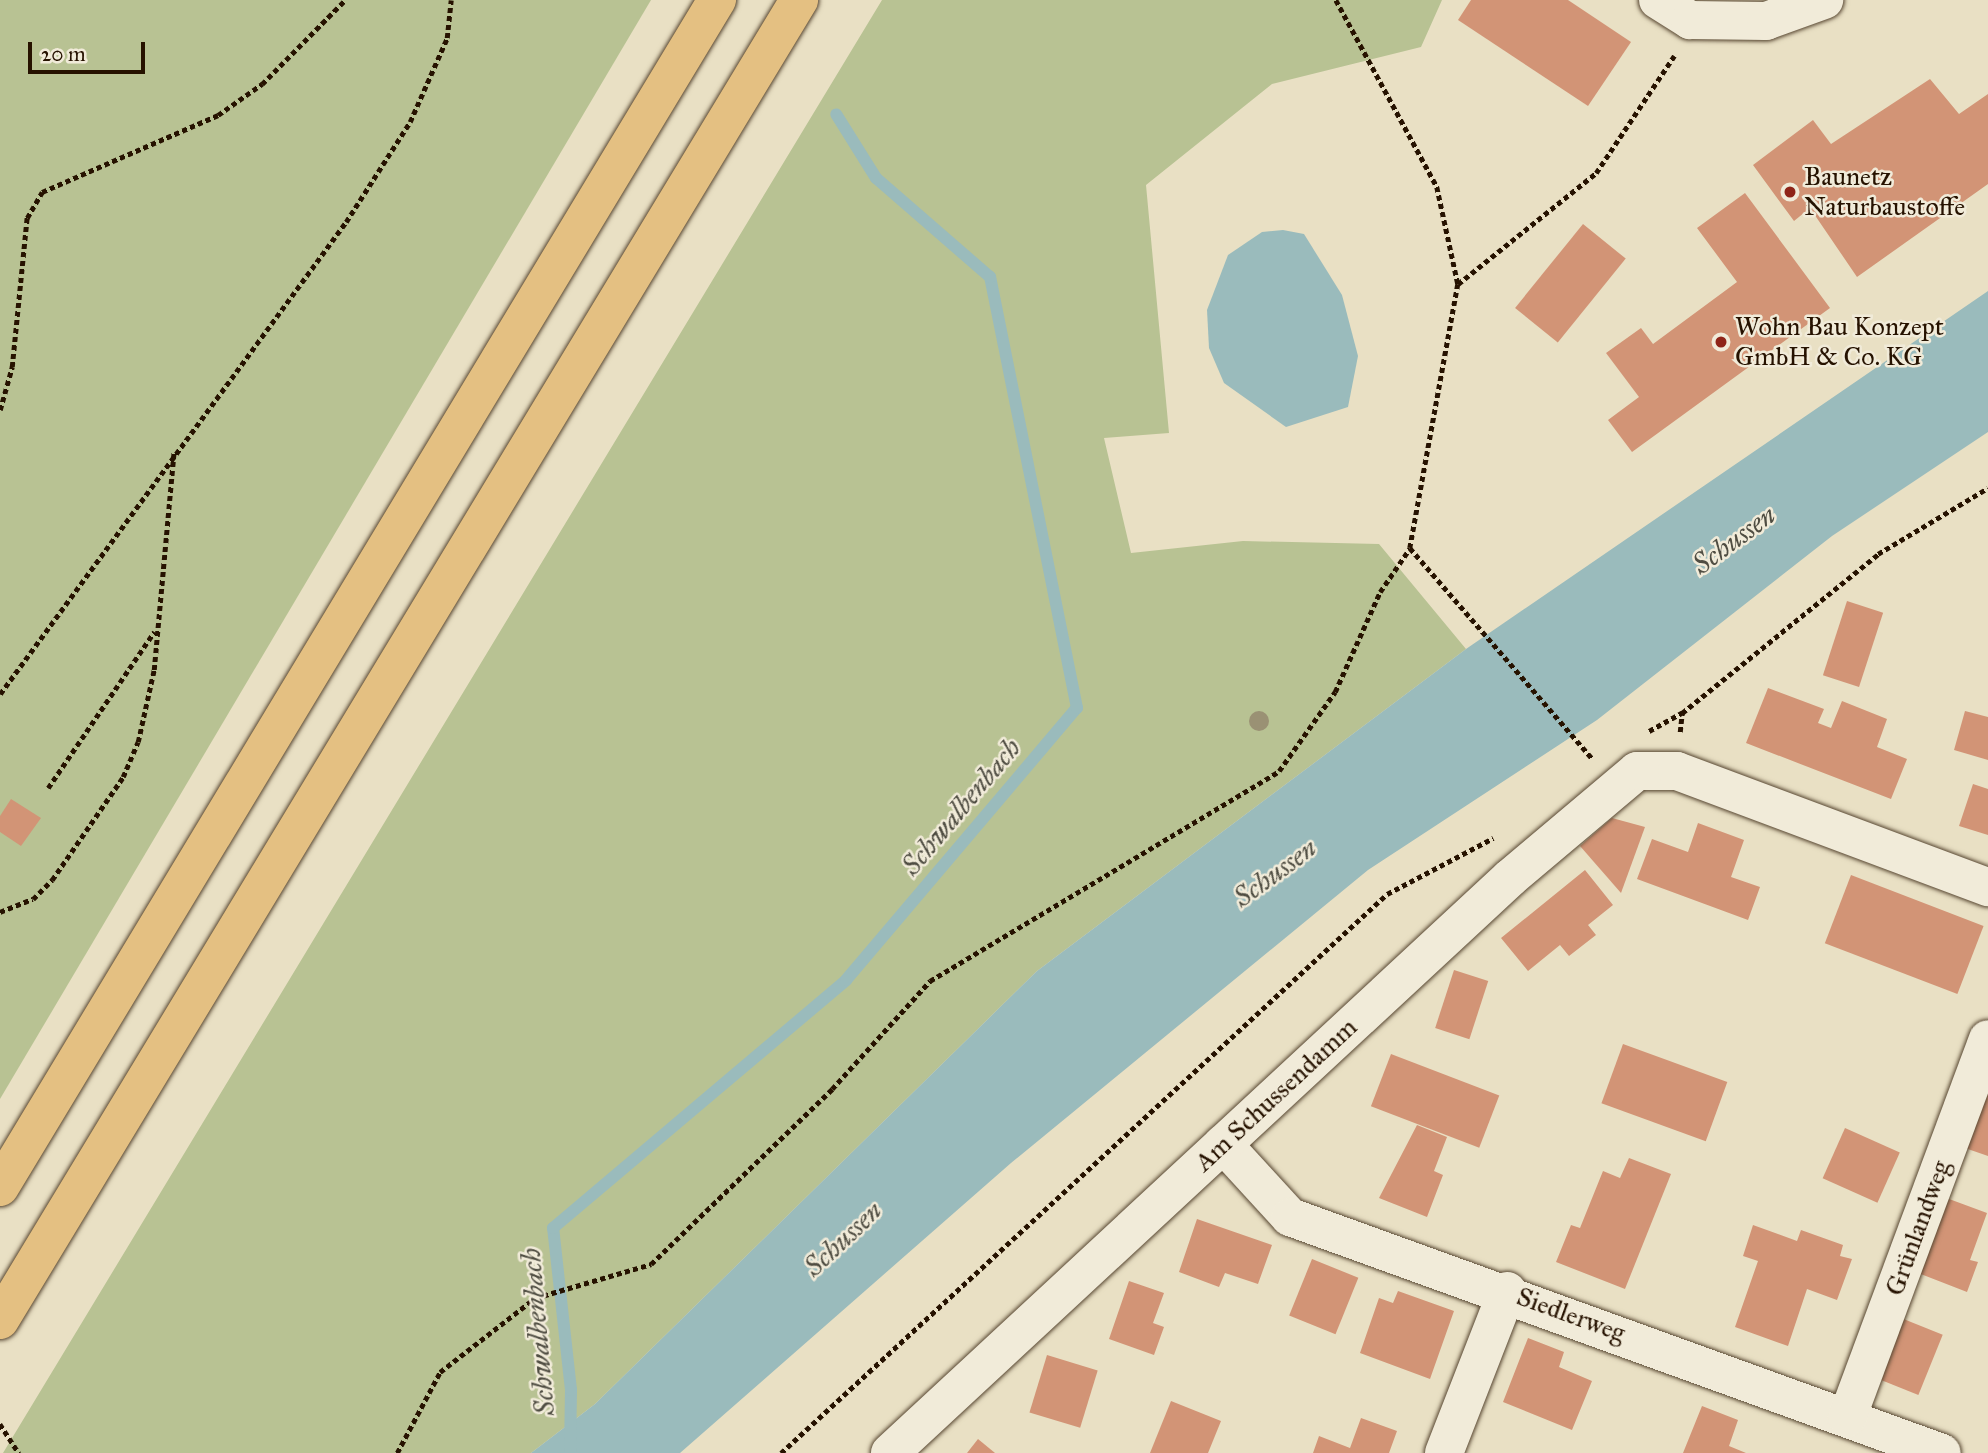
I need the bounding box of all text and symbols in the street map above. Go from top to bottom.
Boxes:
scale bar [32,28,149,72]
text: 20 m [41,41,86,67]
place label: Baunetz Naturbaustoffe [1804,161,1965,222]
marker: Baunetz Naturbaustoffe [1782,184,1798,200]
place label: Wohn Bau Konzept GmbH & Co. KG [1735,311,1944,372]
marker: Wohn Bau Konzept GmbH & Co. KG [1713,334,1729,350]
water label: Schussen [1686,498,1782,582]
water label: Schwalbenbach [894,732,1028,882]
water label: Schussen [1227,831,1323,915]
street label: Am Schussendamm [1188,1012,1364,1178]
street label: Grünlandweg [1879,1156,1957,1300]
water label: Schussen [797,1194,889,1284]
water label: Schwalbenbach [514,1247,562,1417]
street label: Siedlerweg [1512,1281,1630,1349]

